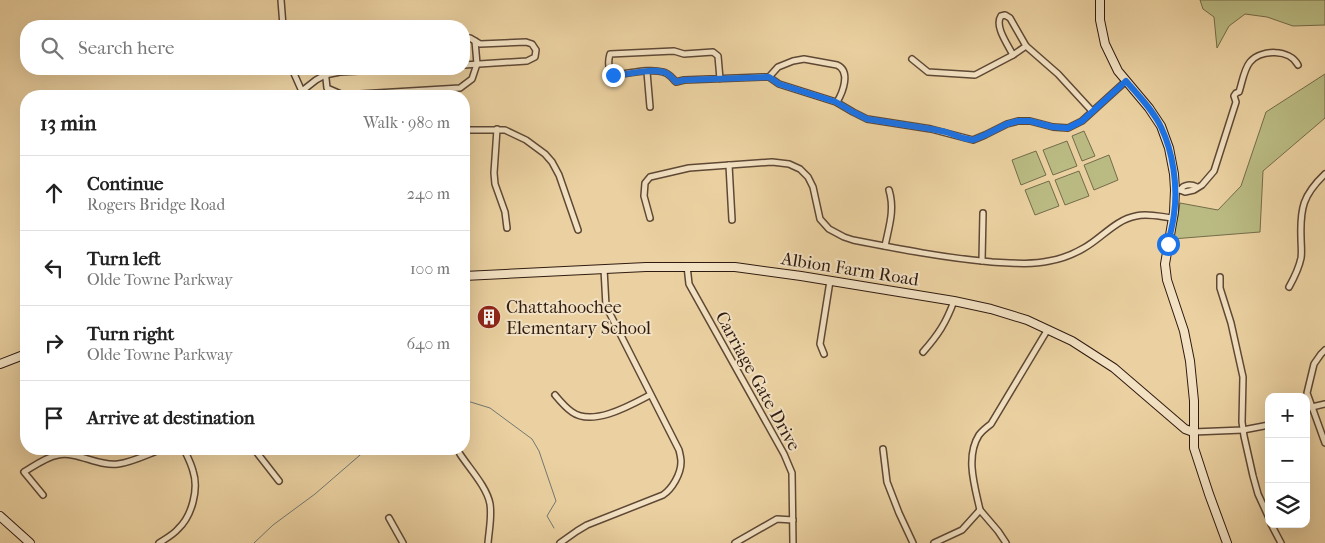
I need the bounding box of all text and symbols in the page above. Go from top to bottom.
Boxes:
search box [20,20,470,75]
icon: search [38,34,66,62]
text: Search here [78,37,174,59]
route end [602,64,625,87]
text: 13 min [40,111,96,135]
text: Walk · 980 m [363,113,450,132]
text: Continue [87,173,163,195]
icon: ahead [40,179,68,207]
text: 240 m [407,184,450,203]
text: Rogers Bridge Road [87,195,225,214]
route start [1157,233,1180,256]
text: Turn left [87,248,161,270]
street label: Albion Farm Road [779,248,920,291]
icon: left [40,254,68,282]
text: 100 m [410,259,450,278]
text: Olde Towne Parkway [87,270,233,289]
place label: Chattahoochee Elementary School [506,297,651,339]
building icon: Chattahoochee Elementary School [476,304,502,330]
street label: Carriage Gate Drive [711,308,805,455]
text: Turn right [87,323,174,345]
icon: right [40,329,68,357]
text: 640 m [406,334,450,353]
text: Olde Towne Parkway [87,345,233,364]
map controls [1265,393,1310,528]
button: + [1265,393,1310,438]
icon: arrive [40,404,68,432]
text: Arrive at destination [87,407,255,429]
button: − [1265,438,1310,483]
button: layers [1265,483,1310,528]

